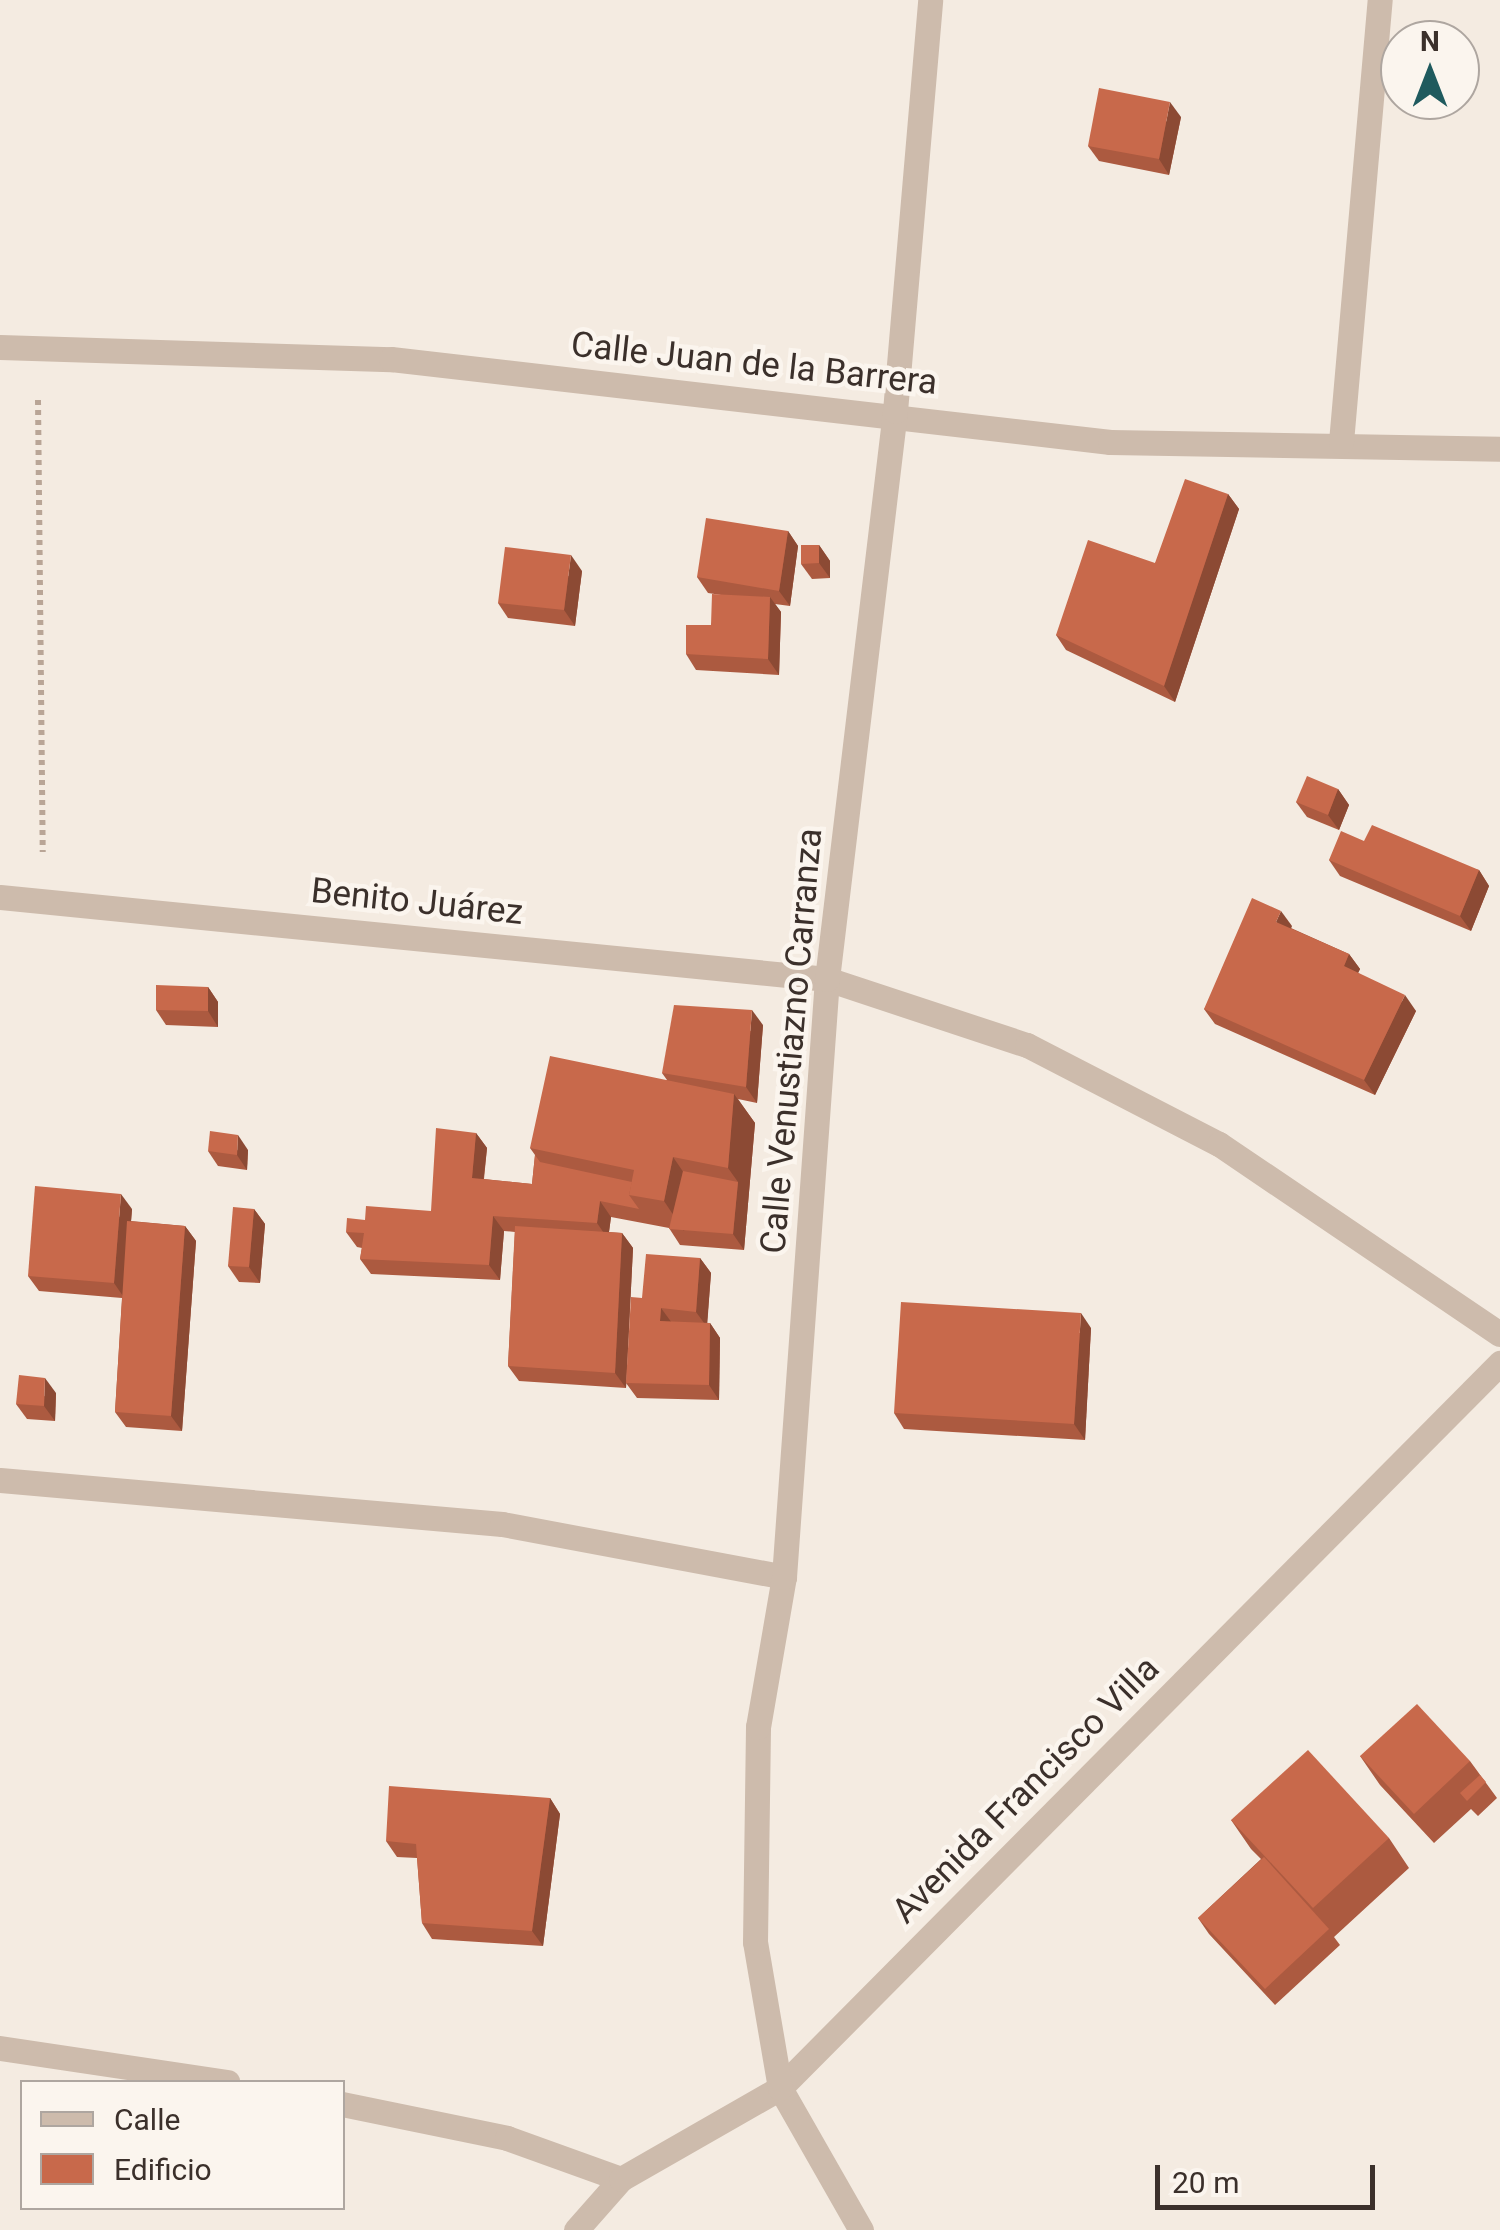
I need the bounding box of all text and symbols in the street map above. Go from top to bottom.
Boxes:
north arrow [1380,20,1480,120]
text: N [1420,25,1440,58]
street label: Calle Juan de la Barrera [569,324,939,404]
street label: Calle Venustiazno Carranza [752,827,832,1255]
street label: Benito Juárez [309,870,525,934]
street label: Avenida Francisco Villa [884,1648,1168,1932]
legend [20,2080,345,2210]
text: Calle [114,2102,180,2137]
scale bar [1160,2145,1380,2207]
text: Edificio [114,2152,212,2187]
text: 20 m [1172,2165,1239,2200]

